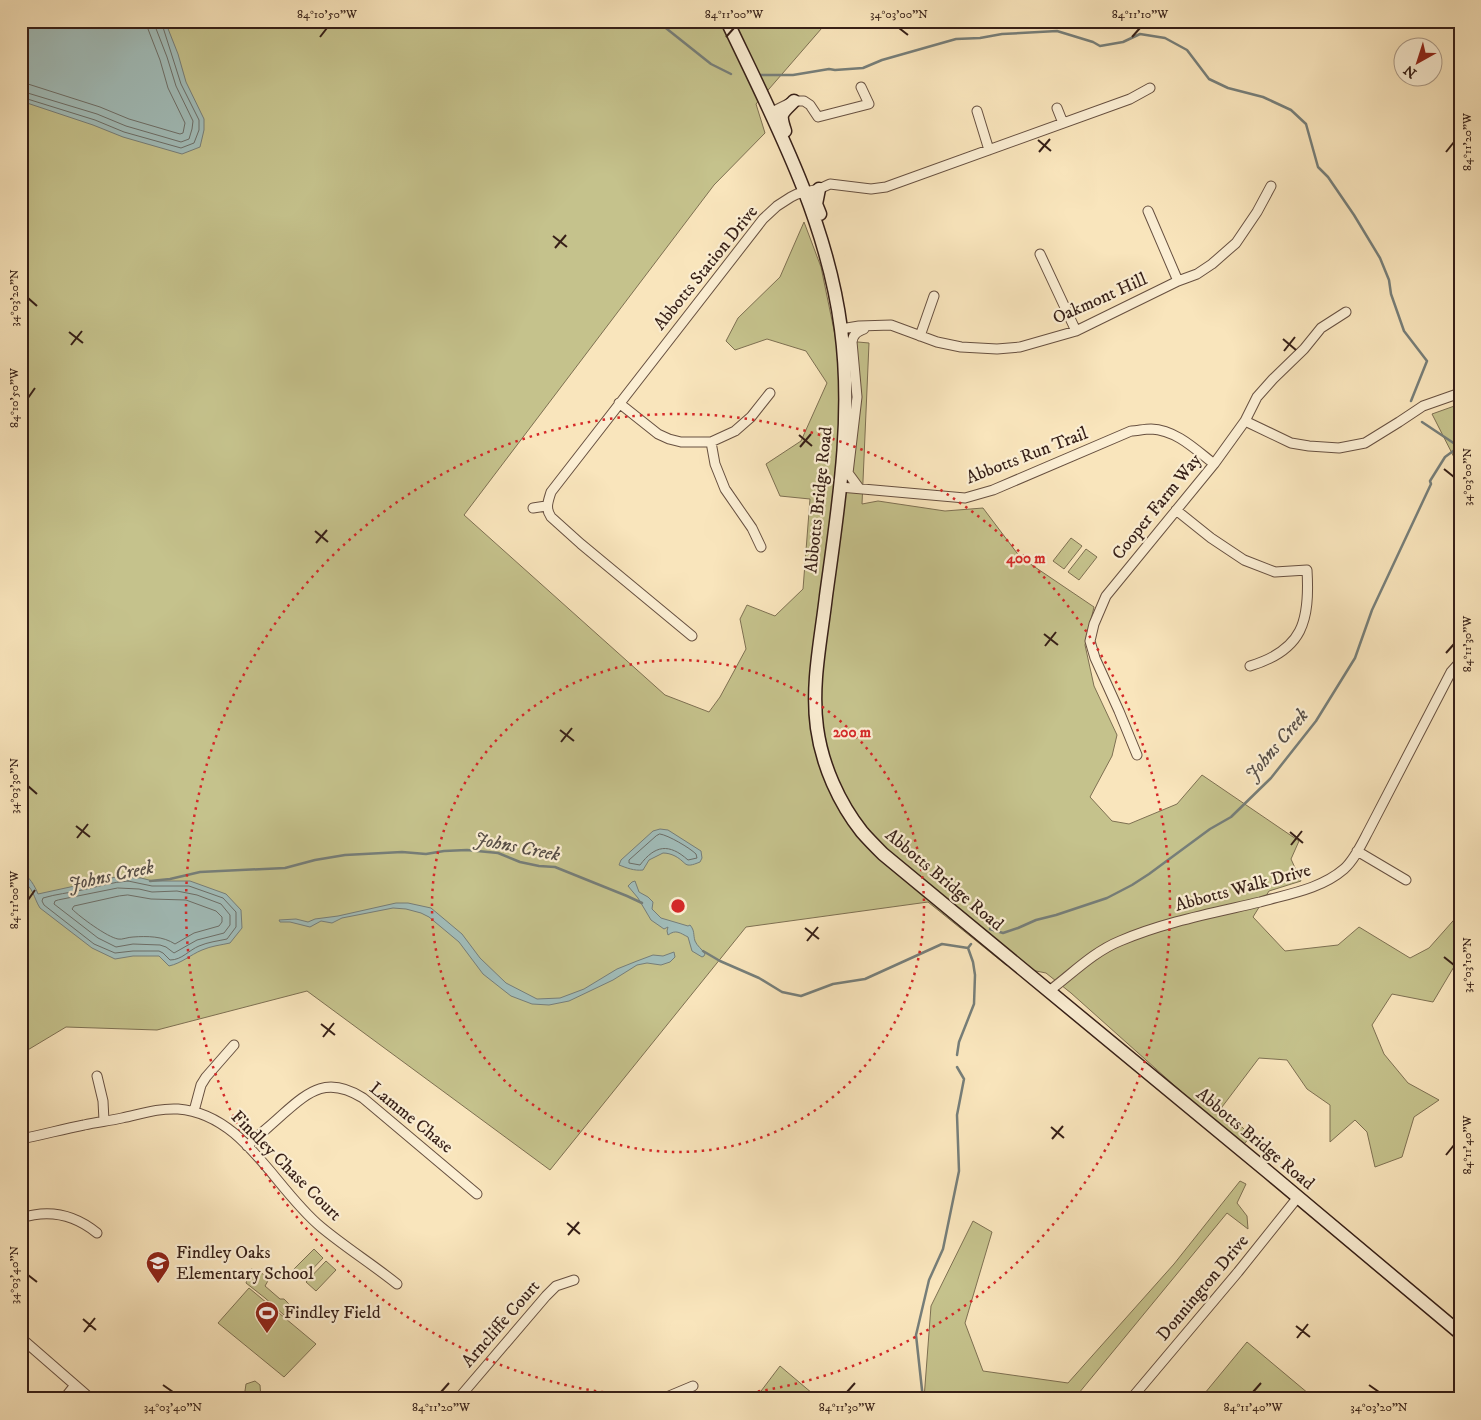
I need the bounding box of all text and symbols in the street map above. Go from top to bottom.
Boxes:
text: 84°10'50"W [297,7,358,22]
text: 84°11'00"W [705,7,764,22]
text: 34°03'00"N [870,7,928,22]
text: 84°11'10"W [1112,7,1169,22]
north arrow [1394,38,1444,88]
text: N [1400,60,1421,82]
text: 84°11'20"W [1460,112,1475,171]
street label: Abbotts Station Drive [649,201,763,335]
street label: Oakmont Hill [1049,268,1151,330]
text: 34°03'20"N [7,269,22,327]
text: 84°10'50"W [7,367,22,428]
street label: Abbotts Run Trail [963,422,1092,489]
street label: Abbotts Bridge Road [800,426,838,574]
text: 34°03'00"N [1460,448,1475,506]
street label: Cooper Farm Way [1107,449,1207,565]
text: 400 m [1005,549,1046,568]
text: 84°11'30"W [1460,615,1475,672]
water label: Johns Creek [1240,704,1314,786]
text: 200 m [833,723,872,742]
text: 34°03'30"N [7,758,22,814]
street label: Abbotts Bridge Road [880,824,1008,936]
water label: Johns Creek [472,827,562,867]
water label: Johns Creek [66,856,156,896]
street label: Abbotts Walk Drive [1173,859,1313,917]
text: 84°11'00"W [7,870,22,929]
centre of rings [669,897,687,915]
text: 34°03'10"N [1460,937,1475,993]
street label: Lamme Chase [365,1078,457,1158]
street label: Abbotts Bridge Road [1191,1083,1319,1195]
street label: Findley Chase Court [226,1106,346,1226]
text: 84°11'40"W [1460,1115,1475,1174]
street label: Donnington Drive [1152,1231,1254,1345]
place label: Findley Oaks Elementary School [176,1242,314,1285]
text: 34°03'40"N [7,1246,22,1304]
school or university icon: Findley Oaks Elementary School [145,1250,171,1284]
street label: Arncliffe Court [457,1276,545,1372]
sports icon: Findley Field [254,1300,280,1334]
place label: Findley Field [284,1302,381,1324]
text: 34°03'40"N [144,1400,202,1415]
text: 84°11'20"W [412,1400,471,1415]
text: 84°11'30"W [819,1400,876,1415]
text: 84°11'40"W [1224,1400,1283,1415]
text: 34°03'20"N [1350,1400,1408,1415]

